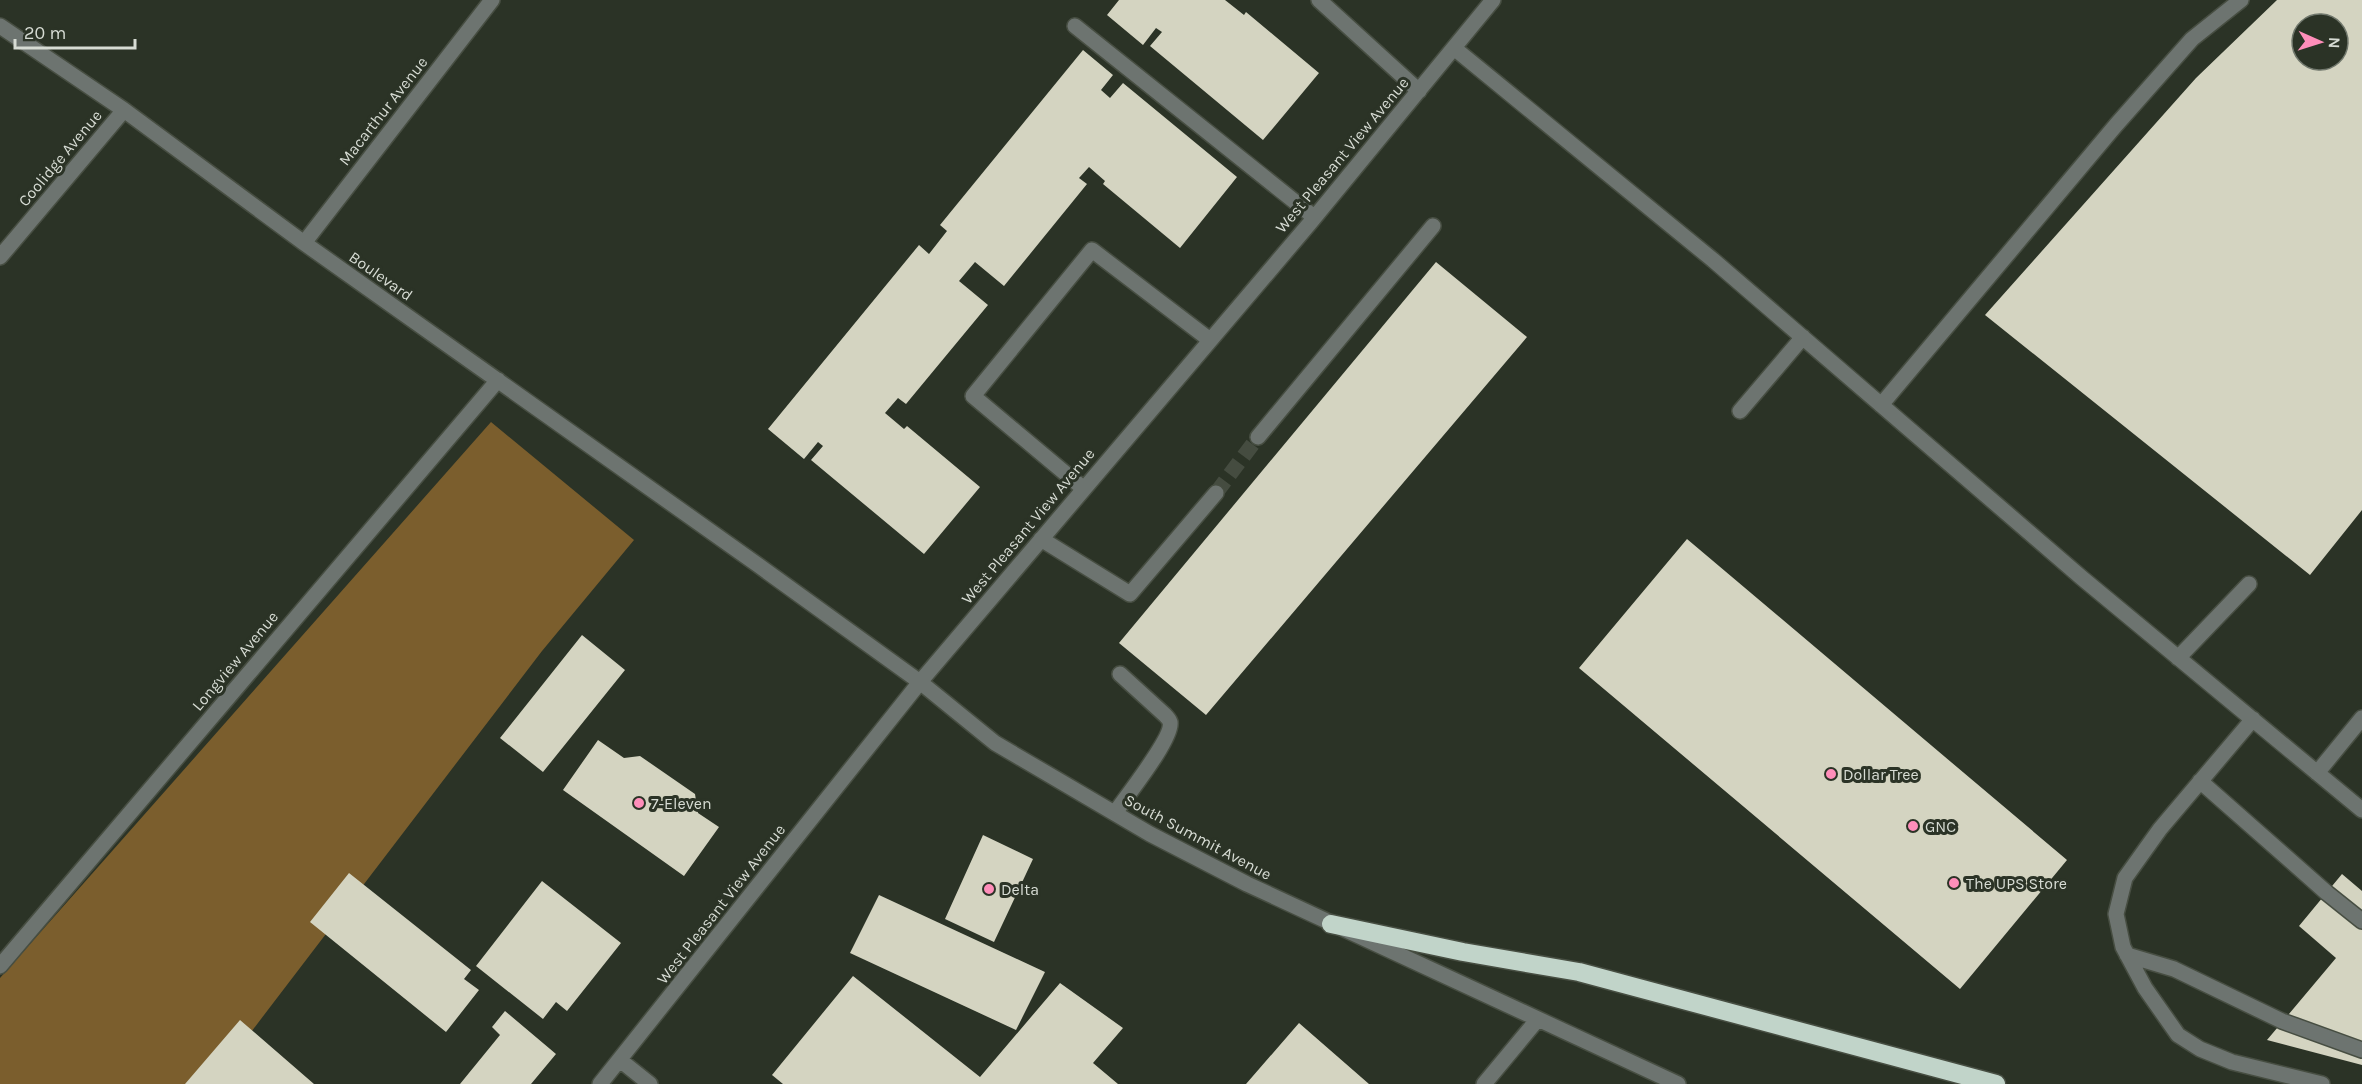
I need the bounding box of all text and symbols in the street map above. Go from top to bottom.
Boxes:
scale bar [15,12,135,50]
north arrow [2290,12,2350,72]
text: 20 m [24,22,66,44]
text: N [2325,37,2344,49]
street label: Macarthur Avenue [335,53,431,169]
street label: West Pleasant View Avenue [1271,73,1413,237]
street label: Coolidge Avenue [14,106,106,210]
street label: Boulevard [346,247,416,305]
street label: West Pleasant View Avenue [957,444,1099,608]
street label: Longview Avenue [188,607,282,715]
place label: Dollar Tree [1843,765,1919,784]
marker: Dollar Tree [1824,767,1838,781]
street label: South Summit Avenue [1121,790,1275,884]
place label: 7-Eleven [651,794,712,813]
marker: 7-Eleven [632,796,646,810]
place label: GNC [1925,817,1956,836]
marker: GNC [1906,819,1920,833]
street label: West Pleasant View Avenue [653,820,789,988]
place label: The UPS Store [1966,874,2067,893]
marker: The UPS Store [1947,876,1961,890]
place label: Delta [1001,880,1039,899]
marker: Delta [982,882,996,896]

